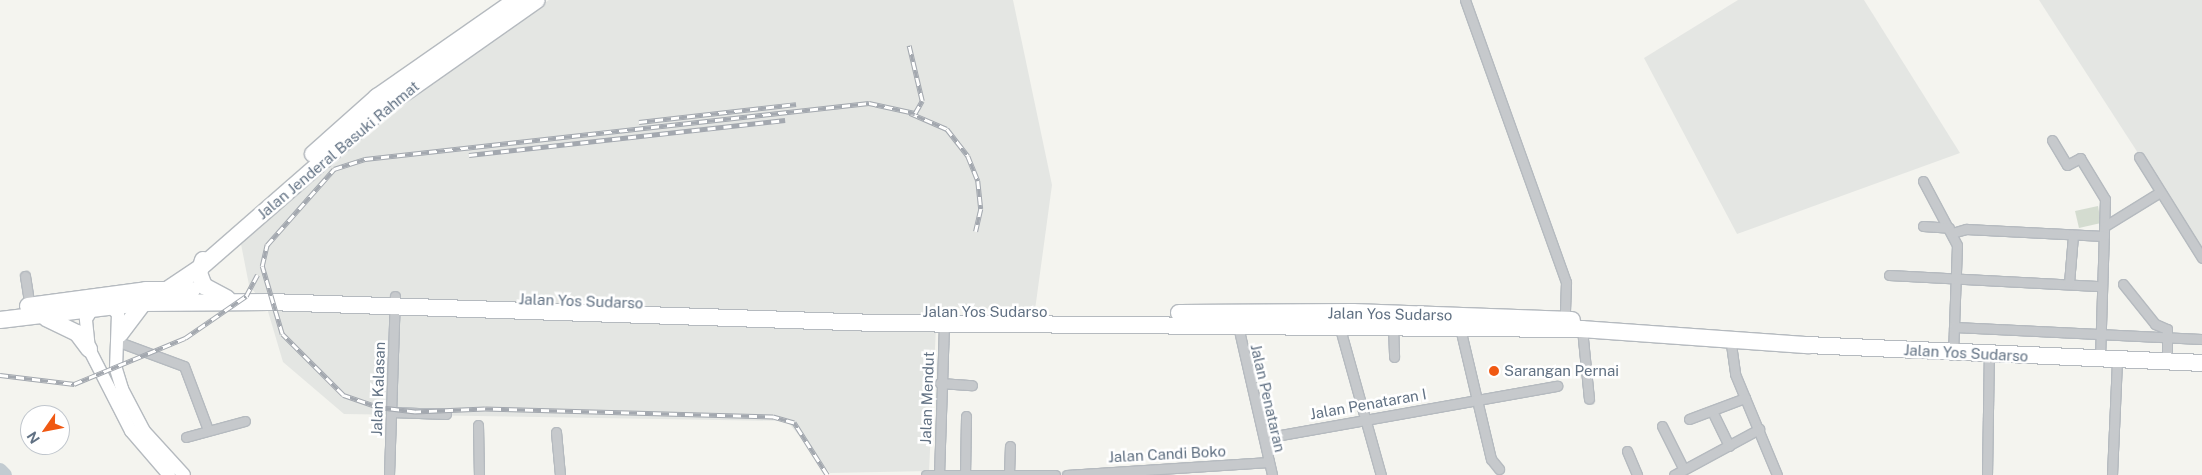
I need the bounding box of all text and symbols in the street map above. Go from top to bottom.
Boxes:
street label: Jalan Jenderal Basuki Rahmat [253,77,423,223]
street label: Jalan Yos Sudarso [518,290,644,312]
street label: Jalan Yos Sudarso [923,303,1047,321]
street label: Jalan Yos Sudarso [1327,304,1453,324]
street label: Jalan Kalasan [367,341,389,437]
street label: Jalan Yos Sudarso [1903,341,2029,365]
street label: Jalan Penataran [1247,342,1289,454]
street label: Jalan Mendut [916,351,938,445]
place label: Sarangan Pernai [1504,362,1619,380]
marker: Sarangan Pernai [1488,365,1500,377]
street label: Jalan Penataran I [1308,385,1428,423]
north arrow [20,405,70,455]
text: N [24,429,43,447]
street label: Jalan Candi Boko [1108,442,1226,466]

